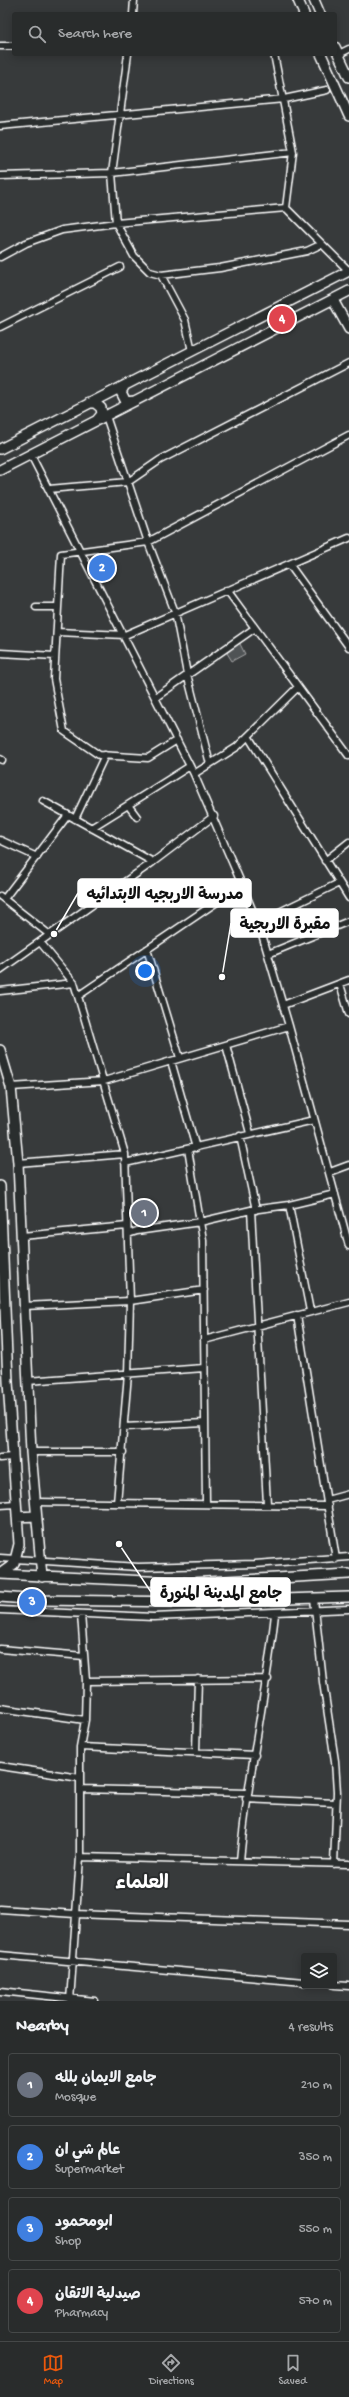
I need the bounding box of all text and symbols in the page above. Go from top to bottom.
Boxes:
search box [12,12,337,56]
icon: search [26,23,48,45]
text: Search here [58,25,132,43]
pin: 4 [269,304,295,334]
pin: 2 [89,553,115,583]
callout: مدرسة الاربجيه الابتدائيه [78,879,251,907]
text: مدرسة الاربجيه الابتدائيه [86,886,244,906]
callout: مقبرة الاربجية [231,909,338,937]
text: مقبرة الاربجية [239,916,331,936]
your location [135,961,155,981]
pin: 1 [131,1198,157,1228]
callout: جامع المدينة المنورة [151,1578,290,1606]
text: جامع المدينة المنورة [160,1585,282,1605]
pin: 3 [19,1587,45,1617]
district label: العلماء [115,1873,169,1896]
map controls [301,1953,337,1989]
button: layers [301,1953,337,1989]
text: Nearby [16,2017,69,2037]
text: 4 results [289,2020,333,2035]
text: جامع الايمان بلله [55,2070,157,2088]
text: 1 [27,2078,33,2093]
text: 210 m [301,2078,332,2093]
text: Mosque [55,2090,96,2105]
text: عالم شي ان [55,2142,120,2160]
text: 2 [27,2150,33,2165]
text: 350 m [299,2150,332,2165]
text: Supermarket [55,2162,124,2177]
text: ابومحمود [55,2214,113,2232]
text: 3 [27,2222,33,2237]
text: 550 m [299,2222,332,2237]
text: Shop [55,2234,81,2249]
text: صيدلية الاتقان [55,2286,141,2304]
text: 4 [27,2294,33,2309]
text: 570 m [299,2294,332,2309]
text: Pharmacy [55,2306,108,2321]
tab: Map [42,2352,64,2388]
tab: Directions [149,2352,194,2388]
tab: Saved [278,2352,307,2388]

